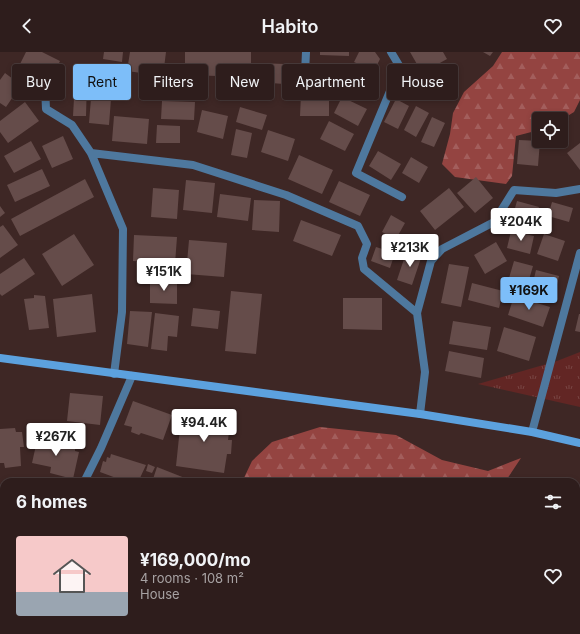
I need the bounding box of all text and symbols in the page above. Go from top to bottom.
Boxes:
icon: back [16,15,38,37]
icon: heart [542,15,564,37]
text: Habito [262,16,318,37]
chip: Buy [12,64,65,100]
chip: Rent [73,64,131,100]
chip: Filters [139,64,208,100]
chip: New [216,64,274,100]
chip: Apartment [282,64,379,100]
chip: House [387,64,458,100]
map controls [532,112,568,148]
button: locate [532,112,568,148]
pin: ¥204K [493,208,549,242]
text: ¥204K [500,213,542,229]
pin: ¥213K [382,234,438,268]
text: ¥213K [391,239,429,255]
pin: ¥151K [136,258,192,292]
text: ¥151K [146,263,182,279]
pin: ¥169K [501,277,557,311]
text: ¥169K [509,282,549,298]
pin: ¥94.4K [171,409,237,443]
text: ¥94.4K [181,414,227,430]
pin: ¥267K [28,423,84,457]
text: ¥267K [36,428,76,444]
icon: filters [542,491,564,513]
text: 6 homes [16,492,87,512]
text: ¥169,000/mo [140,550,251,570]
icon: home [48,552,96,600]
icon: heart [542,565,564,587]
text: 4 rooms · 108 m² [140,570,244,586]
text: House [140,586,180,602]

